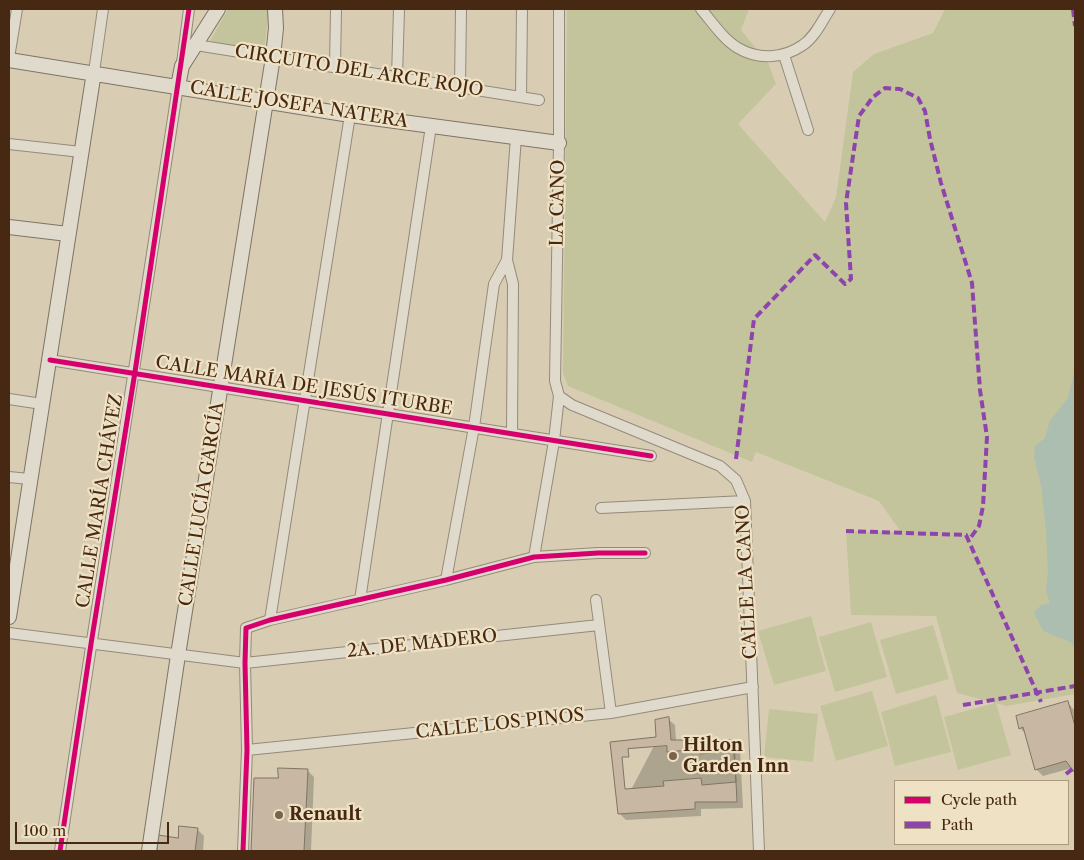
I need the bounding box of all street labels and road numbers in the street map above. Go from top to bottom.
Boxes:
street label: CIRCUITO DEL ARCE ROJO [233,41,485,101]
street label: CALLE JOSEFA NATERA [188,77,410,133]
street label: LA CANO [546,159,570,247]
street label: CALLE MARÍA DE JESÚS ITURBE [154,352,454,420]
street label: CALLE MARÍA CHÁVEZ [72,392,128,610]
street label: CALLE LUCÍA GARCÍA [175,400,229,608]
street label: CALLE LA CANO [732,504,762,660]
street label: 2A. DE MADERO [346,625,498,663]
street label: CALLE LOS PINOS [415,704,585,744]

